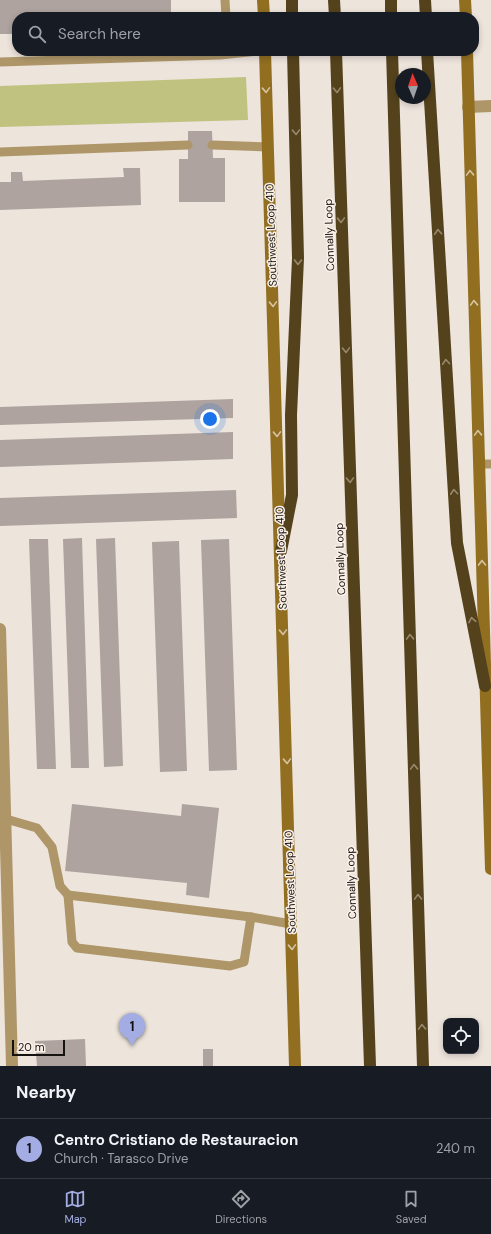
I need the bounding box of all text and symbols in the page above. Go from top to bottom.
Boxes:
search box [12,12,479,56]
icon: search [26,23,48,45]
text: Search here [58,24,141,44]
north arrow [395,68,431,104]
one-way arrow [262,87,270,93]
one-way arrow [333,87,341,93]
one-way arrow [291,129,300,135]
one-way arrow [466,170,475,176]
street label: Southwest Loop 410 [262,183,280,287]
street label: Connally Loop [321,198,337,271]
one-way arrow [337,217,346,223]
one-way arrow [434,229,442,235]
one-way arrow [294,259,302,265]
one-way arrow [470,300,479,306]
one-way arrow [269,301,277,307]
one-way arrow [341,347,350,353]
one-way arrow [442,359,450,365]
your location [200,409,220,429]
one-way arrow [474,430,482,436]
one-way arrow [273,431,281,437]
one-way arrow [346,477,354,483]
one-way arrow [450,489,459,495]
street label: Southwest Loop 410 [272,506,290,610]
street label: Connally Loop [332,522,348,595]
one-way arrow [478,560,486,566]
one-way arrow [469,617,477,624]
one-way arrow [279,629,287,635]
one-way arrow [406,634,414,640]
one-way arrow [282,758,291,765]
one-way arrow [410,764,418,770]
street label: Southwest Loop 410 [281,830,299,934]
street label: Connally Loop [343,846,359,919]
one-way arrow [414,894,422,900]
one-way arrow [288,944,296,950]
pin: 1 [119,1013,145,1046]
map controls [443,1018,479,1054]
button: locate [443,1018,479,1054]
one-way arrow [418,1024,426,1030]
scale bar [12,1038,65,1057]
text: 20 m [18,1040,44,1054]
text: Nearby [16,1081,76,1103]
text: Centro Cristiano de Restauracion [54,1130,298,1150]
text: 1 [27,1140,31,1157]
text: 240 m [436,1140,475,1157]
text: Church · Tarasco Drive [54,1150,188,1167]
tab: Map [64,1188,87,1226]
tab: Directions [215,1188,267,1226]
tab: Saved [396,1188,427,1226]

